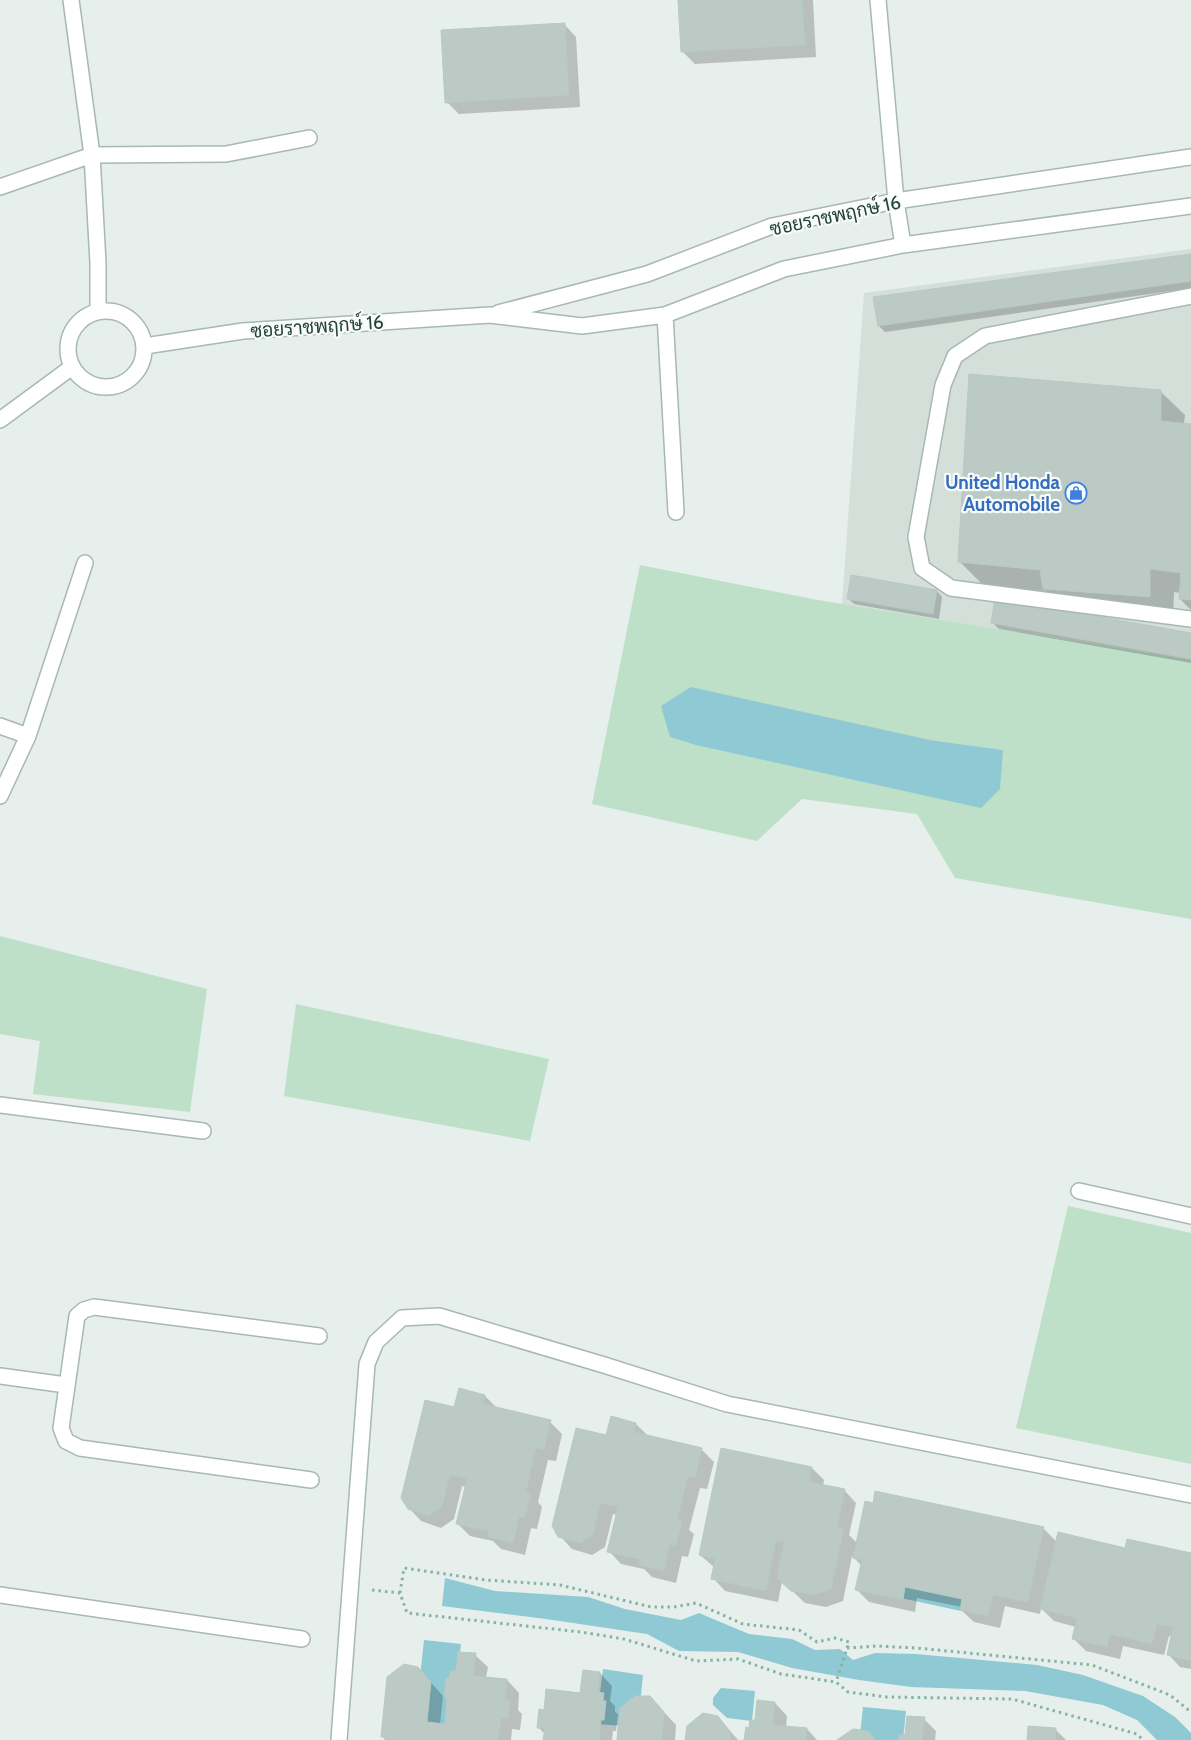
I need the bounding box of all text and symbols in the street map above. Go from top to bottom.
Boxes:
street label: ซอยราชพฤกษ์ 16 [767,189,903,241]
street label: ซอยราชพฤกษ์ 16 [250,309,384,343]
place label: United Honda Automobile [945,471,1061,516]
shop icon: United Honda Automobile [1064,481,1088,505]

